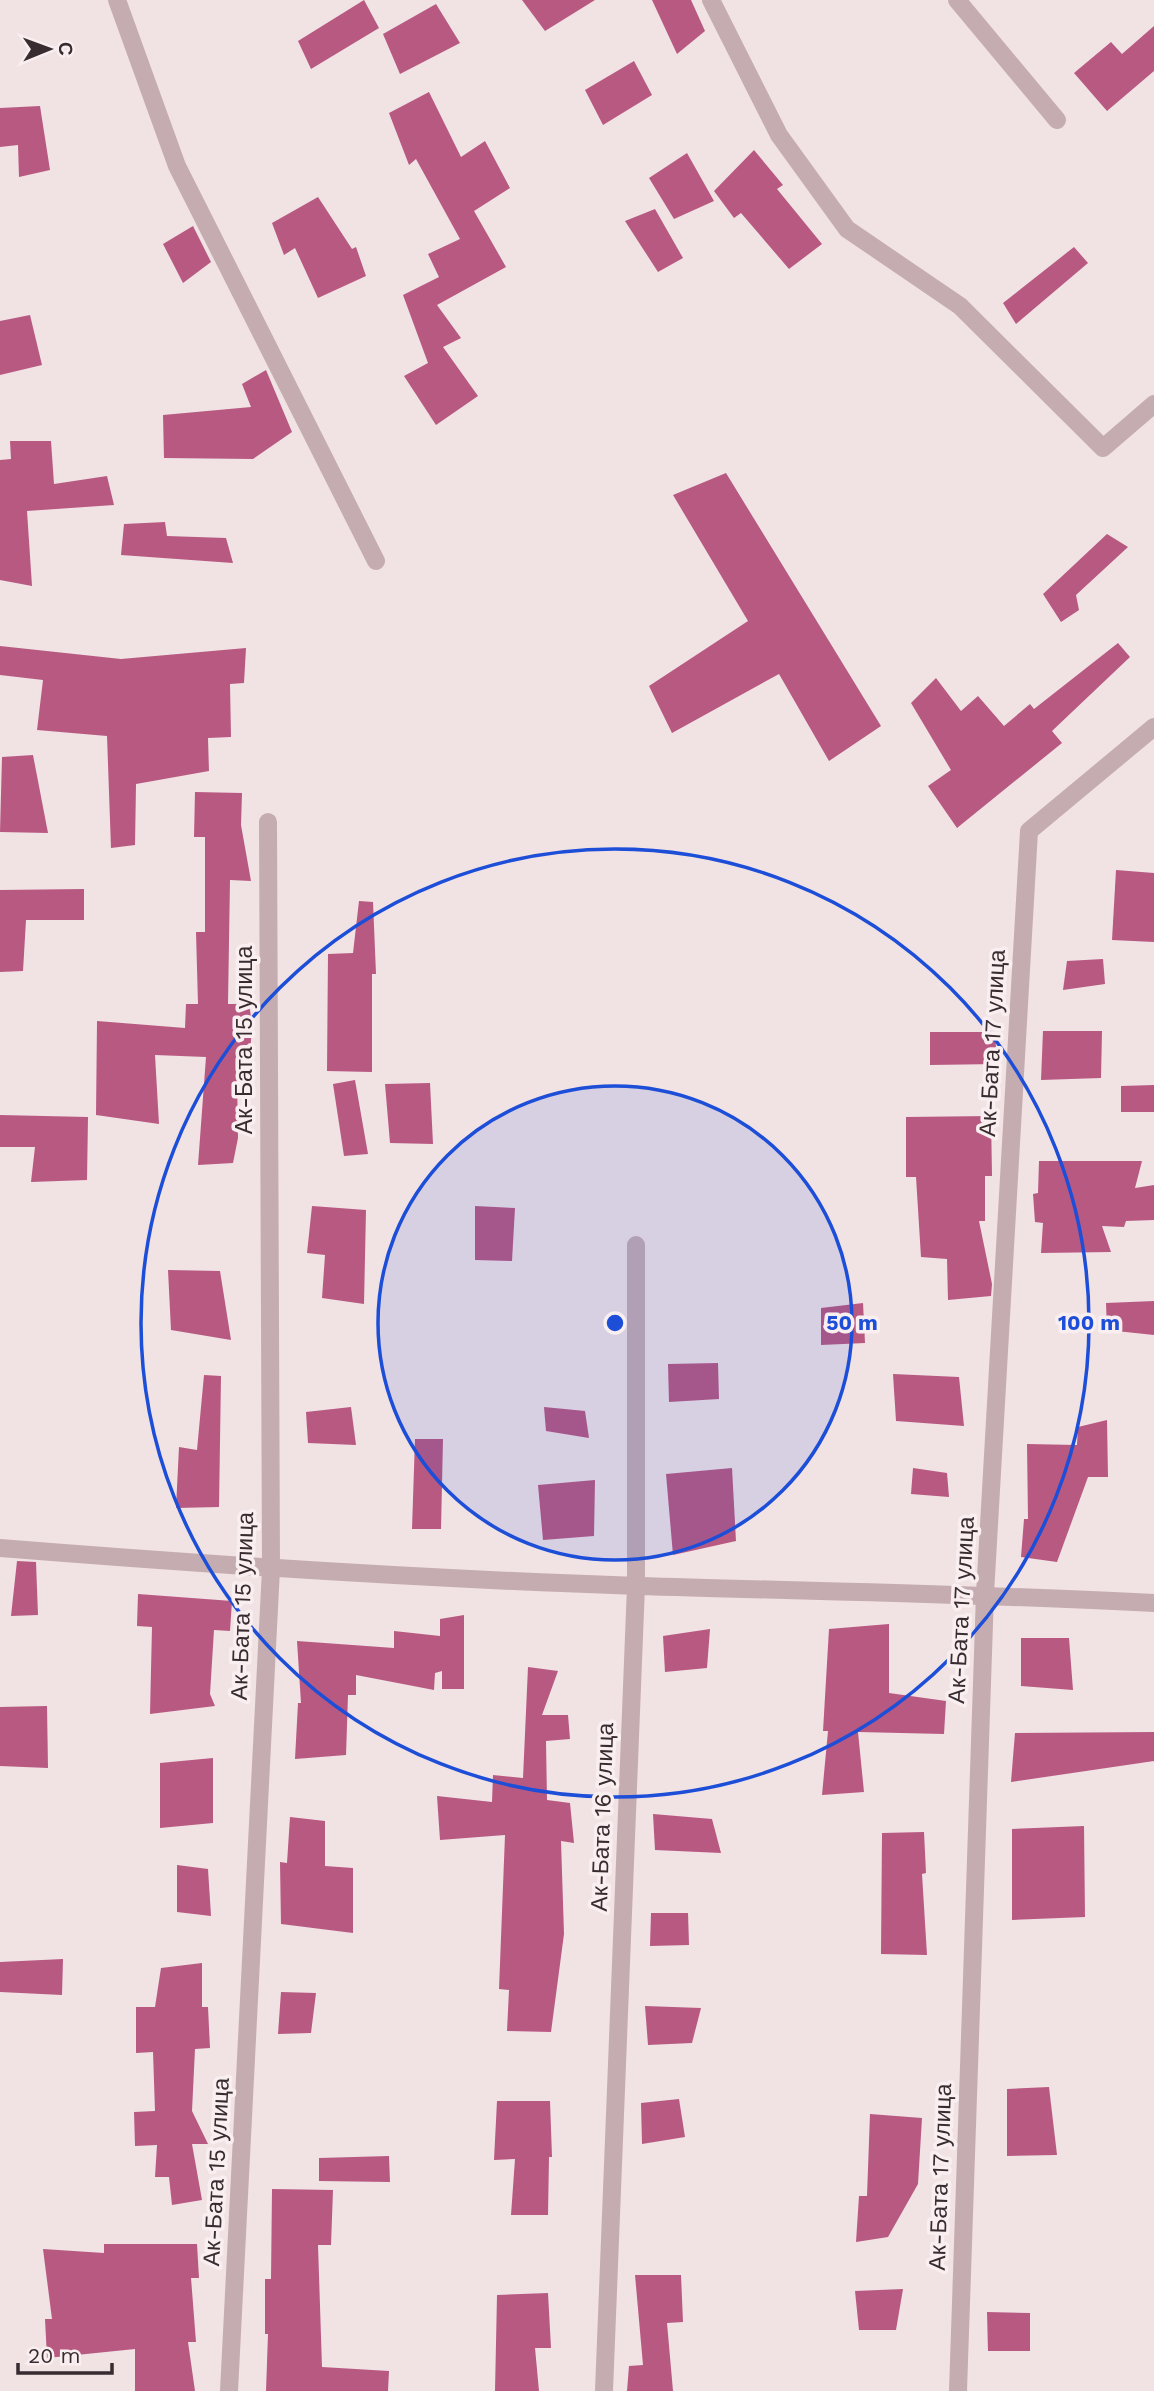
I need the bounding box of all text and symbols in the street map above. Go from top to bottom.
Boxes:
north arrow [14,14,84,84]
text: С [54,42,77,56]
street label: Ак-Бата 15 улица [231,946,258,1134]
street label: Ак-Бата 17 улица [974,949,1011,1137]
text: 50 m [826,1310,878,1335]
text: 100 m [1058,1310,1120,1335]
centre of rings [603,1311,627,1335]
street label: Ак-Бата 15 улица [226,1511,259,1701]
street label: Ак-Бата 17 улица [943,1516,980,1704]
street label: Ак-Бата 16 улица [586,1722,619,1912]
street label: Ак-Бата 15 улица [198,2077,235,2267]
street label: Ак-Бата 17 улица [924,2083,957,2271]
scale bar [18,2332,112,2376]
text: 20 m [28,2343,80,2368]

